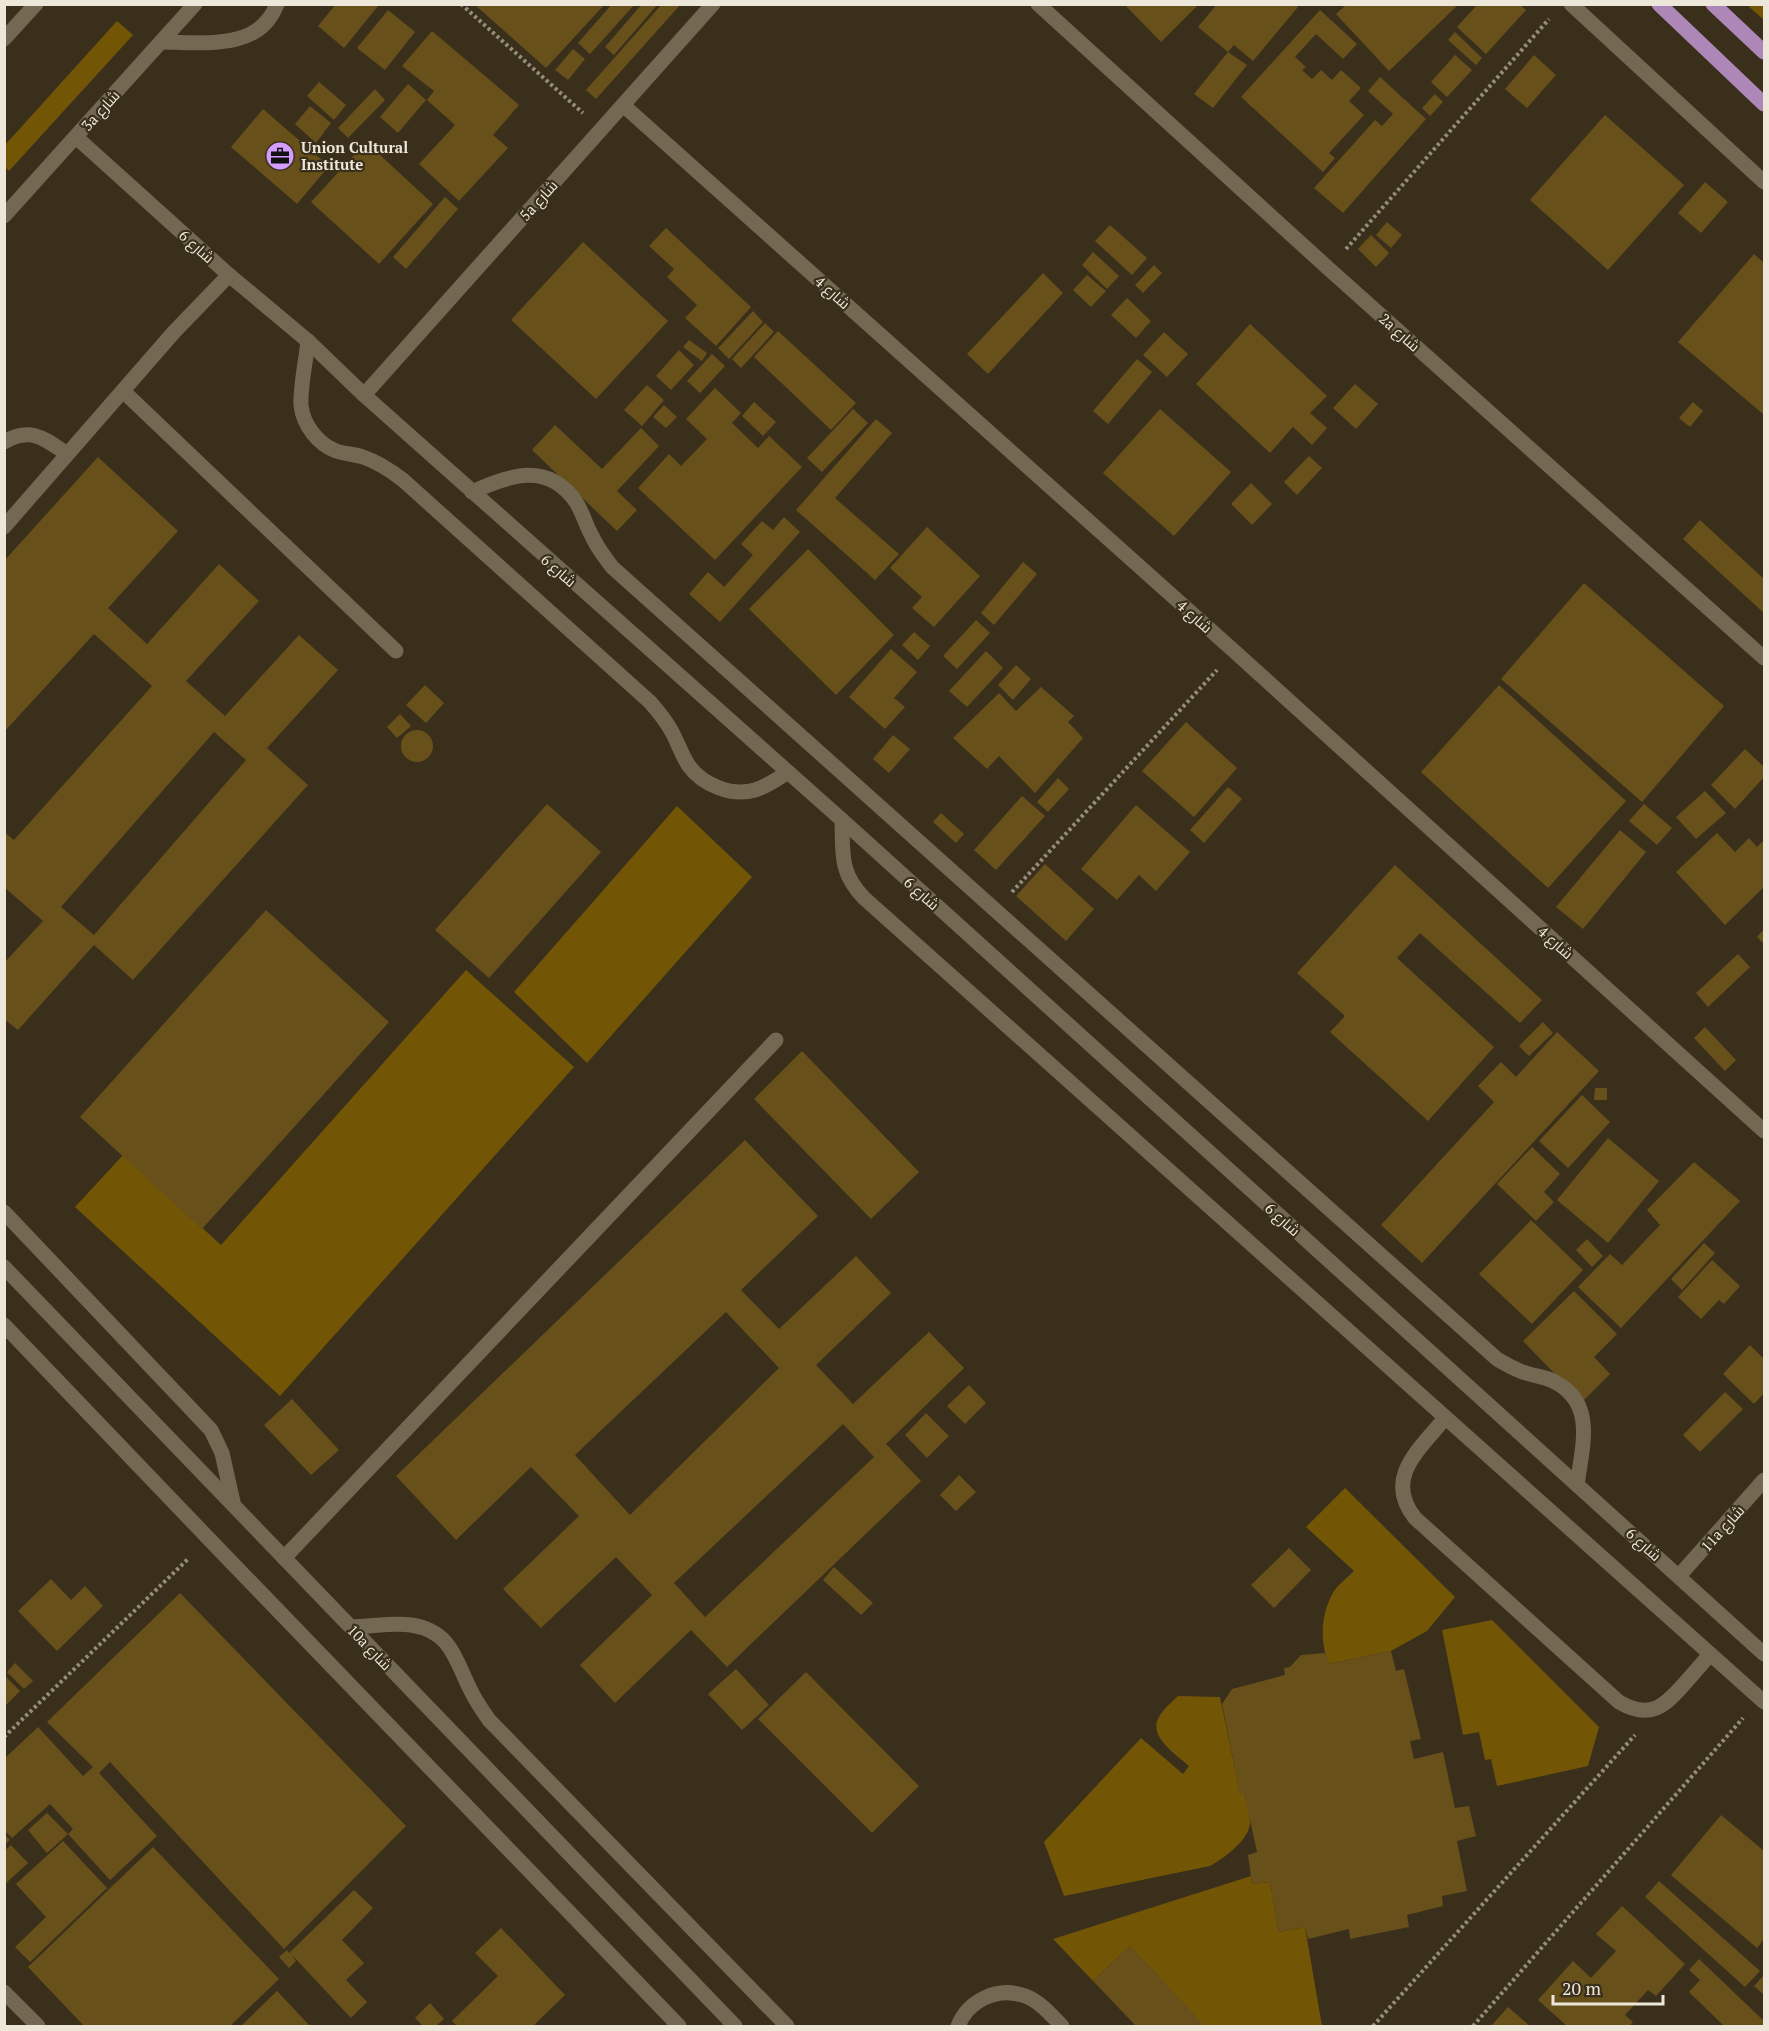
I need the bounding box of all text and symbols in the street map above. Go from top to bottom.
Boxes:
street label: 3a شارع [76,85,125,136]
place label: Union Cultural Institute [301,137,408,174]
office icon: Union Cultural Institute [264,140,296,172]
street label: 5a شارع [514,175,563,226]
street label: شارع 6 [174,225,219,269]
street label: شارع 4 [810,271,855,315]
street label: 2a شارع [1374,308,1425,357]
street label: شارع 6 [536,549,581,592]
street label: شارع 4 [1172,595,1217,639]
street label: شارع 6 [899,872,944,916]
street label: شارع 4 [1533,921,1578,965]
street label: شارع 6 [1260,1198,1305,1242]
street label: 11a شارع [1696,1500,1750,1557]
street label: شارع 6 [1621,1523,1666,1567]
street label: 10a شارع [342,1620,397,1676]
scale bar [1553,1968,1662,2006]
text: 20 m [1562,1976,1602,2000]

